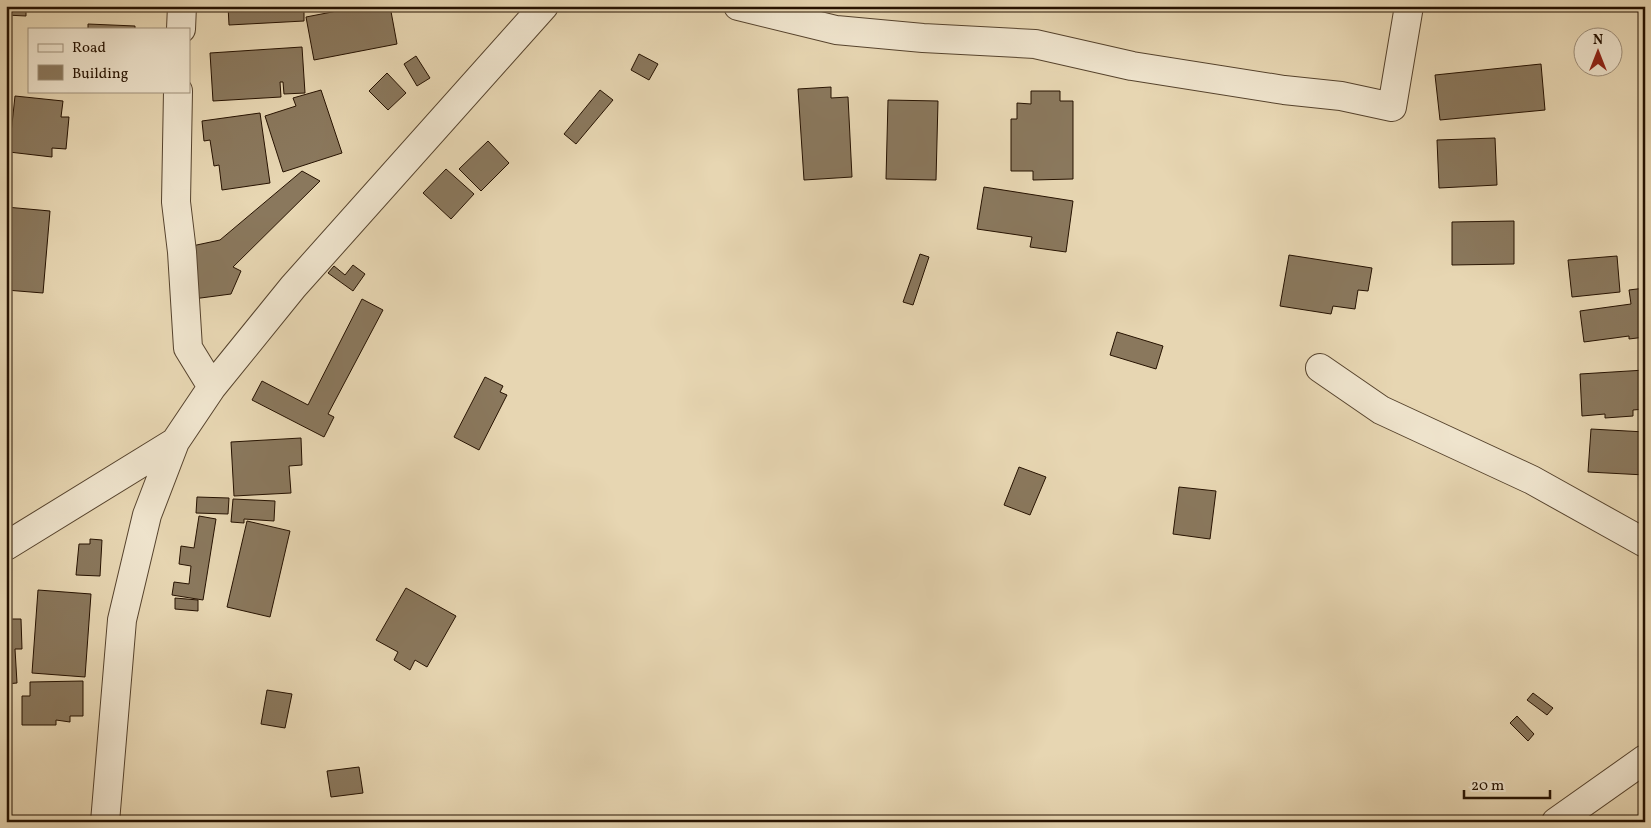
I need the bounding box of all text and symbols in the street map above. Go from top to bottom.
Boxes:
legend [28,28,190,92]
north arrow [1574,28,1624,78]
text: N [1593,31,1603,50]
text: Road [72,38,106,59]
text: Building [72,64,129,85]
scale bar [1464,768,1550,800]
text: 20 m [1471,776,1504,797]

